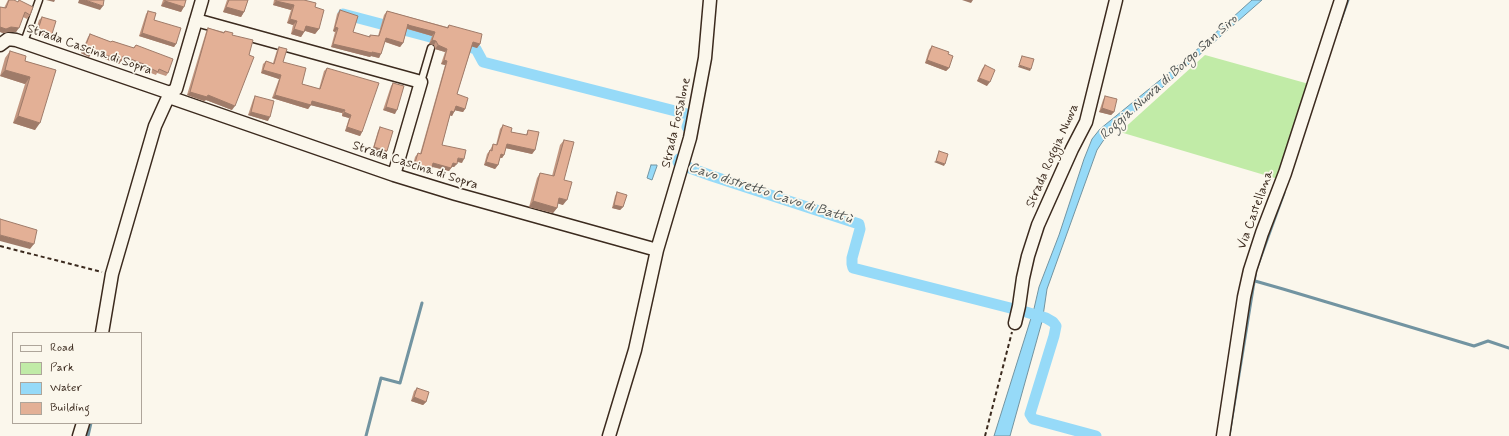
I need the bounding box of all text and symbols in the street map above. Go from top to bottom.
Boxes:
water label: Roggia Nuova di Borgo San Siro [1097,12,1241,144]
street label: Strada Cascina di Sopra [24,21,154,79]
street label: Strada Fossalone [659,76,695,170]
street label: Strada Roggia Nuova [1023,102,1083,210]
street label: Strada Cascina di Sopra [350,138,480,194]
water label: Cavo distretto Cavo di Battù [686,160,854,228]
street label: Via Castellana [1235,168,1277,252]
legend [12,332,142,424]
text: Road [50,340,74,356]
text: Park [50,360,74,376]
text: Water [50,380,82,396]
text: Building [50,400,90,416]

